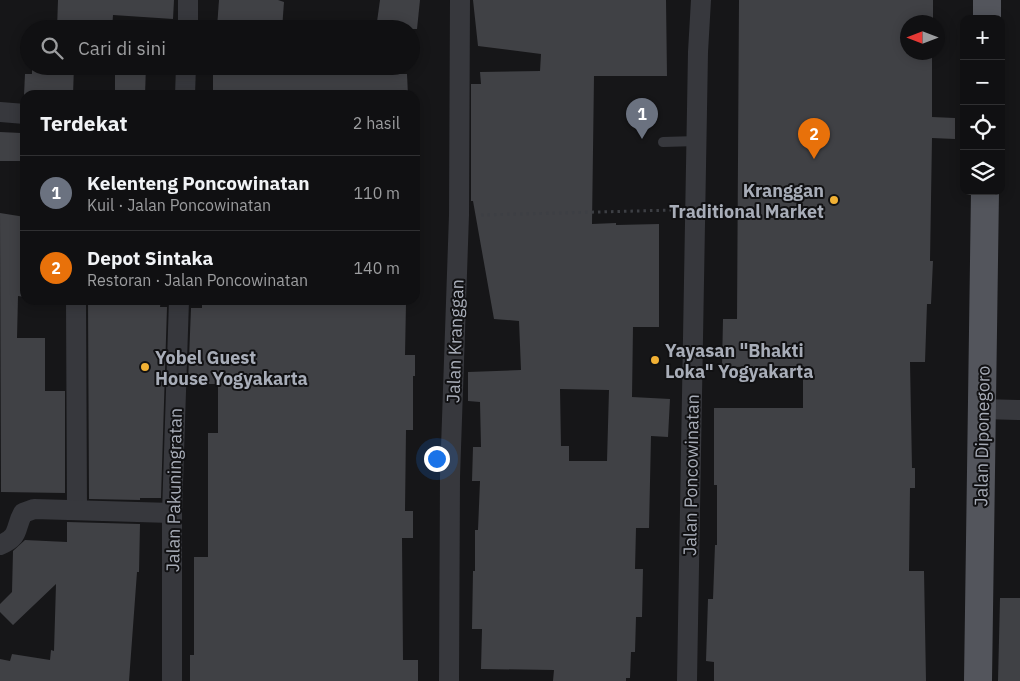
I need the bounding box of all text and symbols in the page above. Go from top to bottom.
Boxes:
north arrow [900,15,945,60]
map controls [960,15,1005,195]
button: + [960,15,1005,60]
search box [20,20,420,75]
icon: search [38,34,66,62]
text: Cari di sini [78,36,166,60]
button: − [960,60,1005,105]
pin: 1 [626,98,658,139]
button: locate [960,105,1005,150]
text: Terdekat [40,109,128,137]
text: 2 hasil [353,113,400,133]
pin: 2 [798,118,830,159]
button: layers [960,150,1005,195]
text: Kelenteng Poncowinatan [87,171,310,195]
place label: Kranggan Traditional Market [669,179,824,223]
text: 1 [51,183,61,203]
text: 110 m [353,183,400,203]
marker: Kranggan Traditional Market [828,194,840,206]
text: Kuil · Jalan Poncowinatan [87,195,271,215]
text: Depot Sintaka [87,246,213,270]
text: 2 [51,258,61,278]
text: 140 m [353,258,400,278]
text: Restoran · Jalan Poncowinatan [87,270,308,290]
street label: Jalan Kranggan [441,279,469,403]
place label: Yayasan "Bhakti Loka" Yogyakarta [665,339,813,383]
place label: Yobel Guest House Yogyakarta [155,346,308,390]
marker: Yayasan "Bhakti Loka" Yogyakarta [649,354,661,366]
marker: Yobel Guest House Yogyakarta [139,361,151,373]
street label: Jalan Diponegoro [969,365,995,507]
street label: Jalan Poncowinatan [678,394,704,556]
street label: Jalan Pakuningratan [161,408,187,572]
your location [424,446,450,472]

